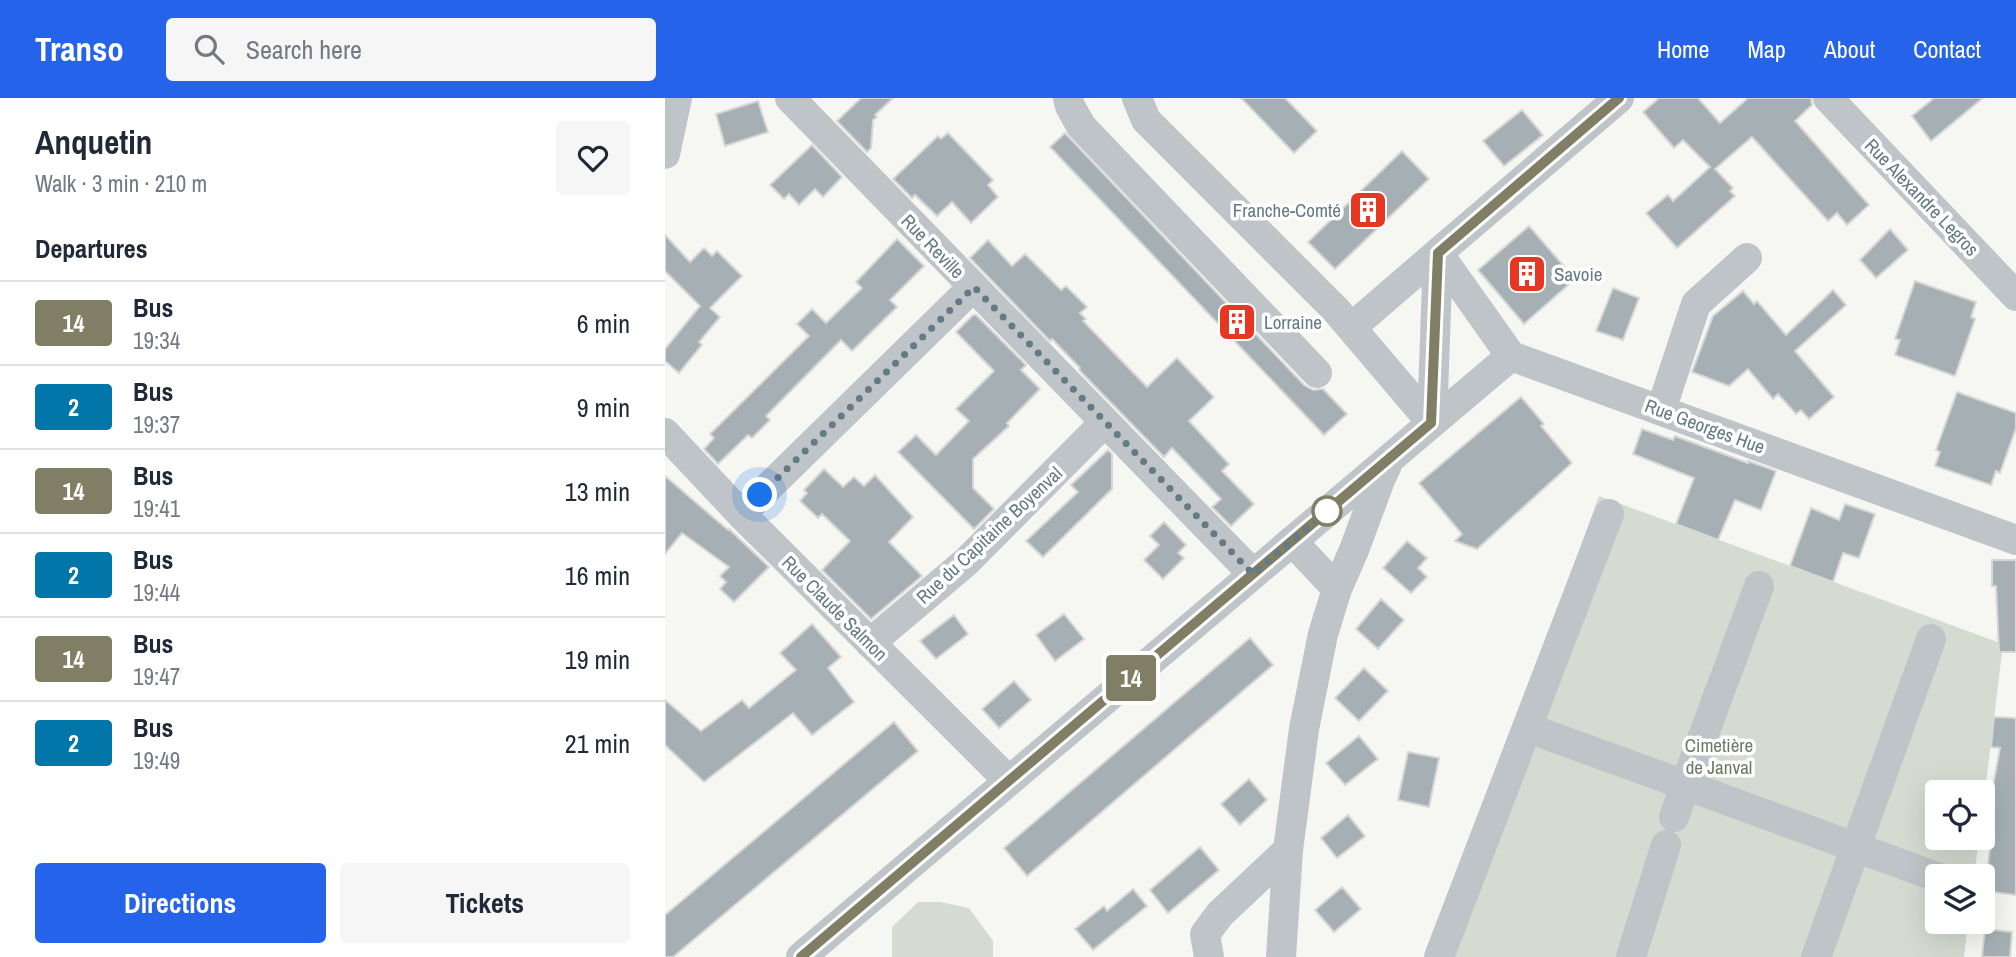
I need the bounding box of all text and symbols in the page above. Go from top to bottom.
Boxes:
search box [166,18,656,81]
text: Transo [35,27,124,71]
icon: search [190,30,228,68]
text: Search here [246,32,362,67]
text: Home [1657,33,1709,65]
text: Map [1747,33,1786,65]
text: About [1824,33,1875,65]
text: Contact [1913,33,1981,65]
text: Anquetin [35,120,152,164]
button: heart [556,121,630,195]
street label: Rue Alexandre Legros [1859,133,1985,262]
text: Walk · 3 min · 210 m [35,168,207,199]
building icon: Franche-Comté [1347,189,1389,231]
place label: Franche-Comté [1233,197,1341,223]
street label: Rue Reville [896,208,970,284]
text: Departures [35,231,148,266]
building icon: Savoie [1506,253,1548,295]
place label: Savoie [1554,261,1603,287]
text: Bus [133,290,173,325]
building icon: Lorraine [1216,301,1258,343]
text: 6 min [577,306,630,341]
text: 14 [63,307,84,339]
place label: Lorraine [1264,309,1322,335]
text: 19:34 [133,325,180,356]
text: Bus [133,374,173,409]
text: 9 min [577,390,630,425]
text: 2 [68,391,79,423]
street label: Rue Georges Hue [1642,392,1768,460]
text: 19:37 [133,409,180,440]
text: Bus [133,458,173,493]
street label: Rue du Capitaine Boyenval [910,461,1068,609]
text: 13 min [565,474,630,509]
text: 14 [63,475,84,507]
your location [742,477,777,512]
text: 19:41 [133,493,180,524]
unlabelled marker [1312,496,1342,526]
text: Bus [133,542,173,577]
street label: Rue Claude Salmon [777,550,893,666]
text: 16 min [565,558,630,593]
text: 2 [68,559,79,591]
text: 19:44 [133,577,180,608]
text: Bus [133,626,173,661]
text: 19 min [565,642,630,677]
text: 14 [63,643,84,675]
line badge: 14 [1099,655,1163,701]
text: 19:47 [133,661,180,692]
text: 14 [1120,662,1142,694]
text: Bus [133,710,173,745]
text: 21 min [565,726,630,761]
text: 2 [68,727,79,759]
park label: Cimetière de Janval [1685,732,1753,780]
text: 19:49 [133,745,180,776]
map controls [1925,780,1995,934]
button: locate [1925,780,1995,850]
button: Directions [35,863,326,943]
button: Tickets [340,863,630,943]
button: layers [1925,864,1995,934]

